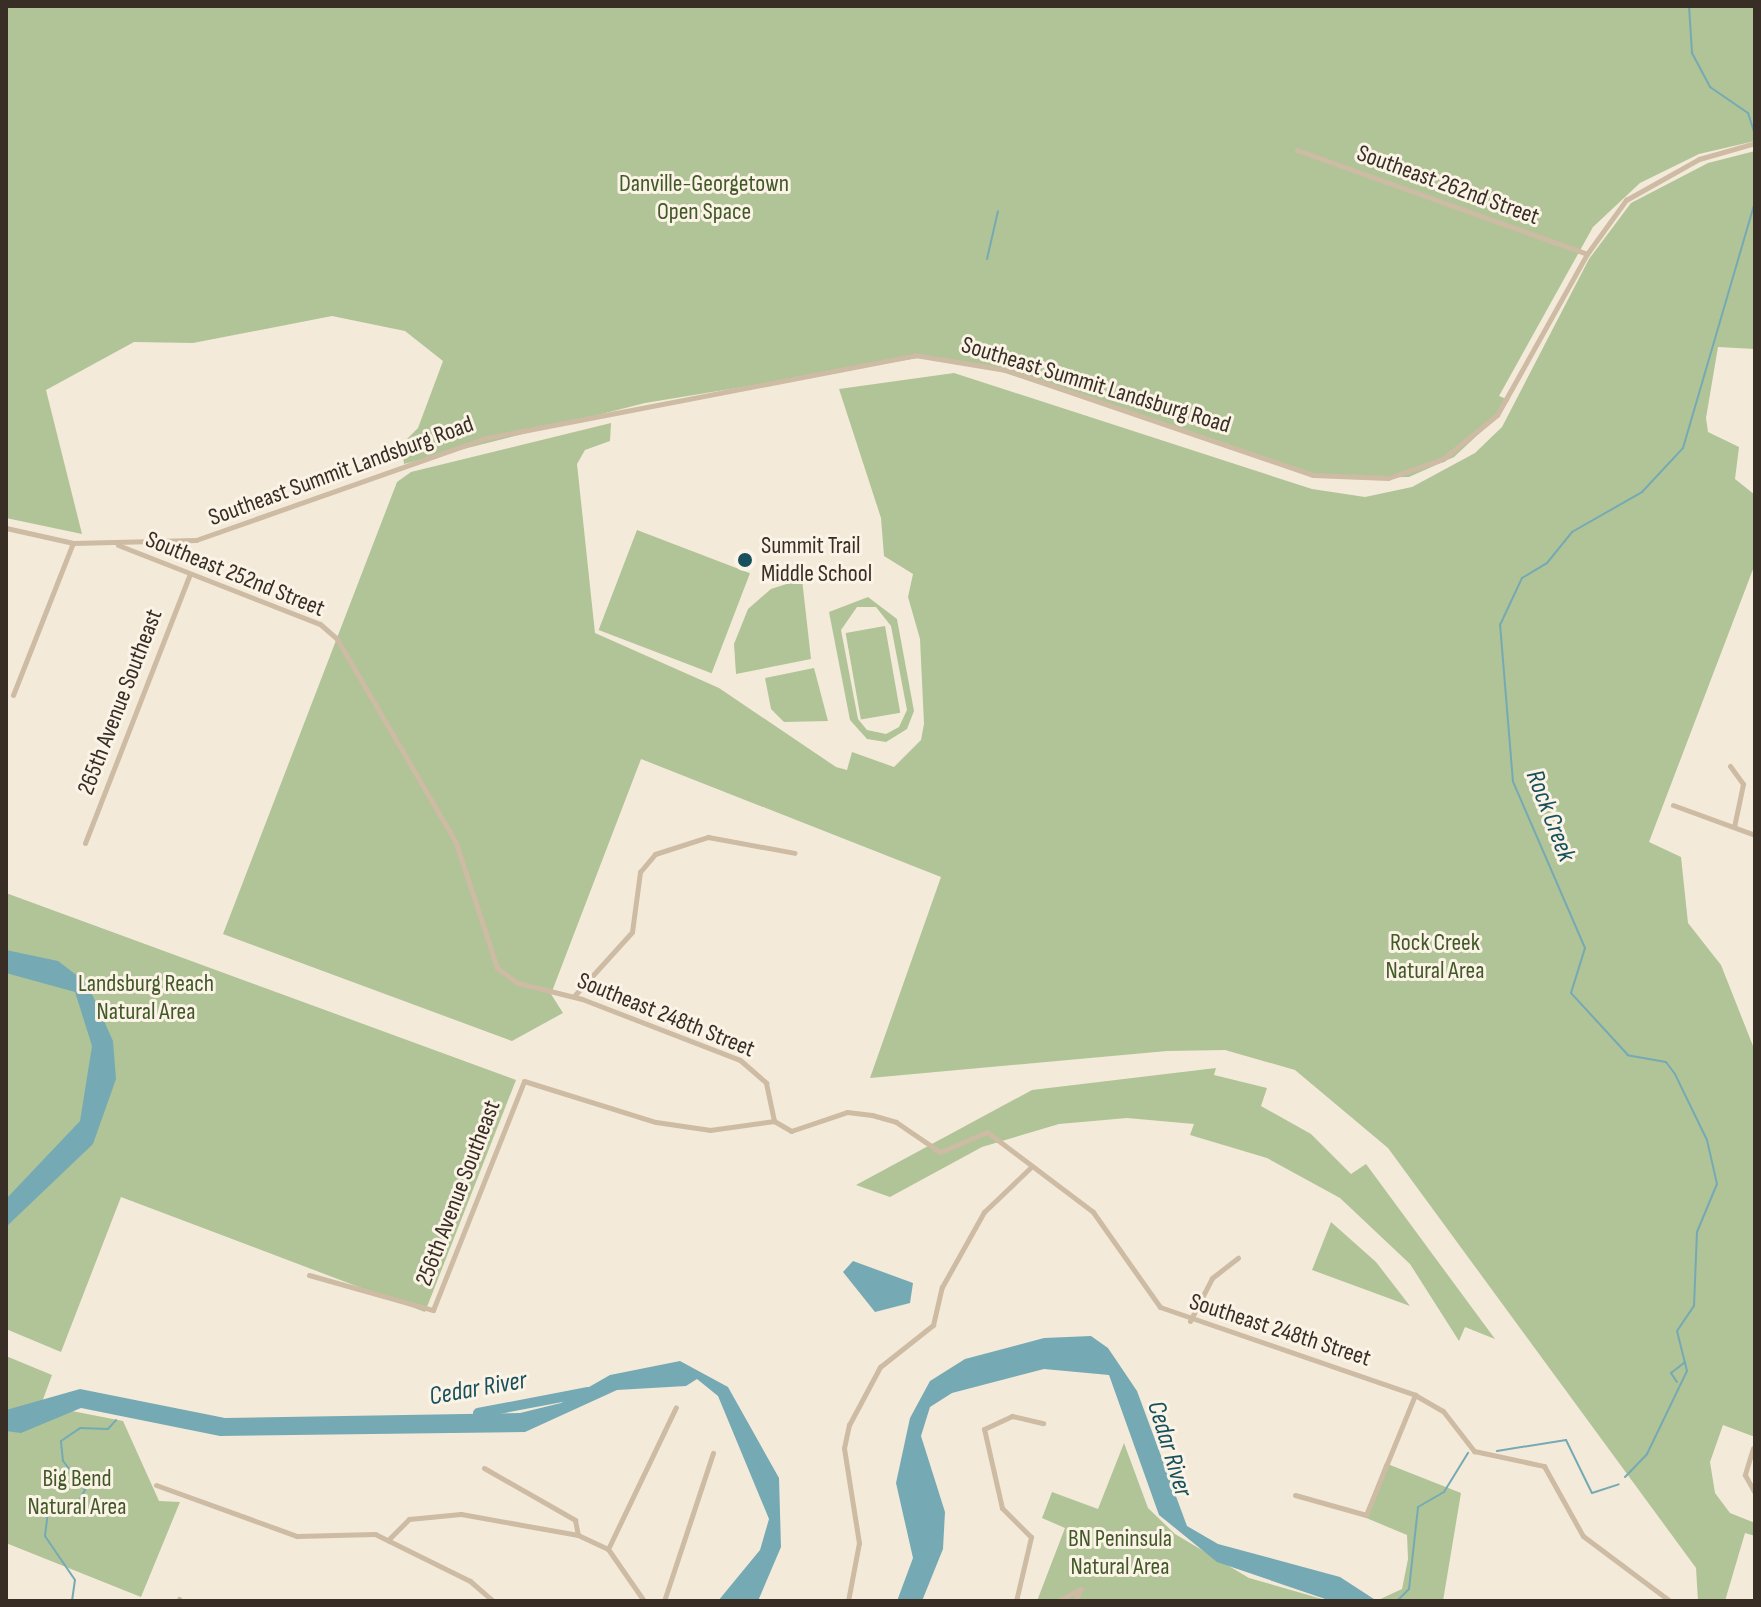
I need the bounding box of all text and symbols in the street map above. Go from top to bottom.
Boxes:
street label: Southeast 262nd Street [1353,139,1543,231]
park label: Danville-Georgetown Open Space [619,170,789,226]
street label: Southeast Summit Landsburg Road [958,330,1234,440]
street label: Southeast Summit Landsburg Road [205,410,477,532]
street label: Southeast 252nd Street [141,525,329,623]
place label: Summit Trail Middle School [761,532,872,588]
marker: Summit Trail Middle School [736,551,754,569]
street label: 265th Avenue Southeast [71,605,169,799]
water label: Rock Creek [1518,766,1582,866]
park label: Rock Creek Natural Area [1386,929,1484,985]
street label: Southeast 248th Street [573,966,759,1064]
park label: Landsburg Reach Natural Area [78,970,214,1026]
street label: 256th Avenue Southeast [409,1096,507,1290]
street label: Southeast 248th Street [1186,1287,1374,1373]
water label: Cedar River [427,1365,529,1413]
water label: Cedar River [1140,1397,1198,1501]
park label: Big Bend Natural Area [28,1465,126,1521]
park label: BN Peninsula Natural Area [1068,1525,1172,1581]

